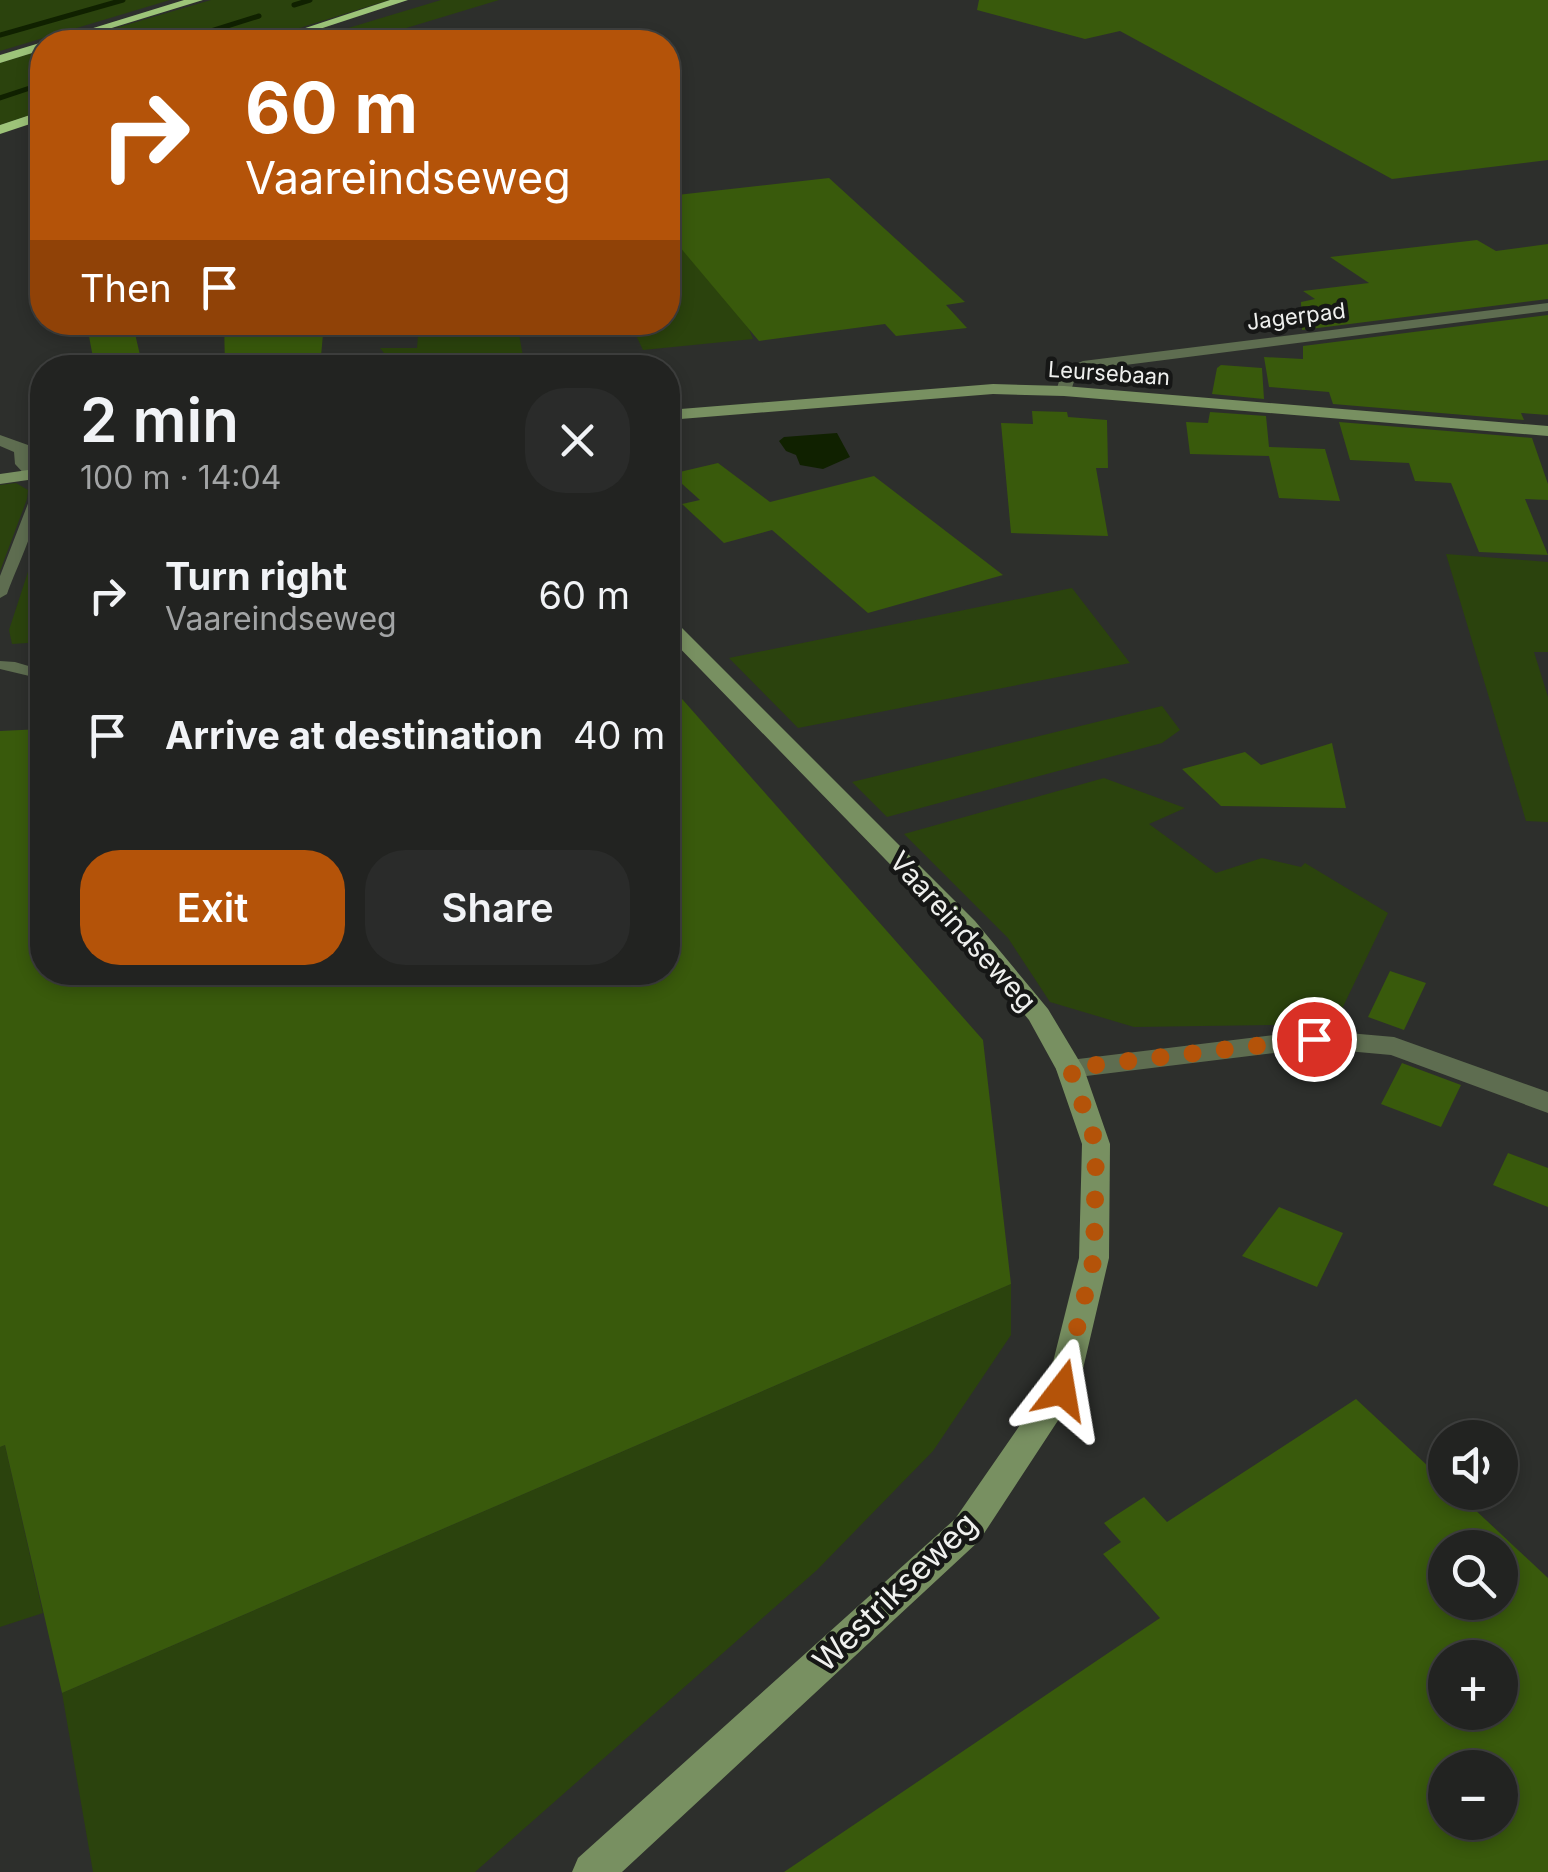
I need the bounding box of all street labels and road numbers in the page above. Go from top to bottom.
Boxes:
street label: Jagerpad [1245,297,1347,335]
street label: Leursebaan [1047,356,1171,390]
street label: Vaareindseweg [883,844,1043,1018]
street label: Westrikseweg [805,1504,985,1680]

